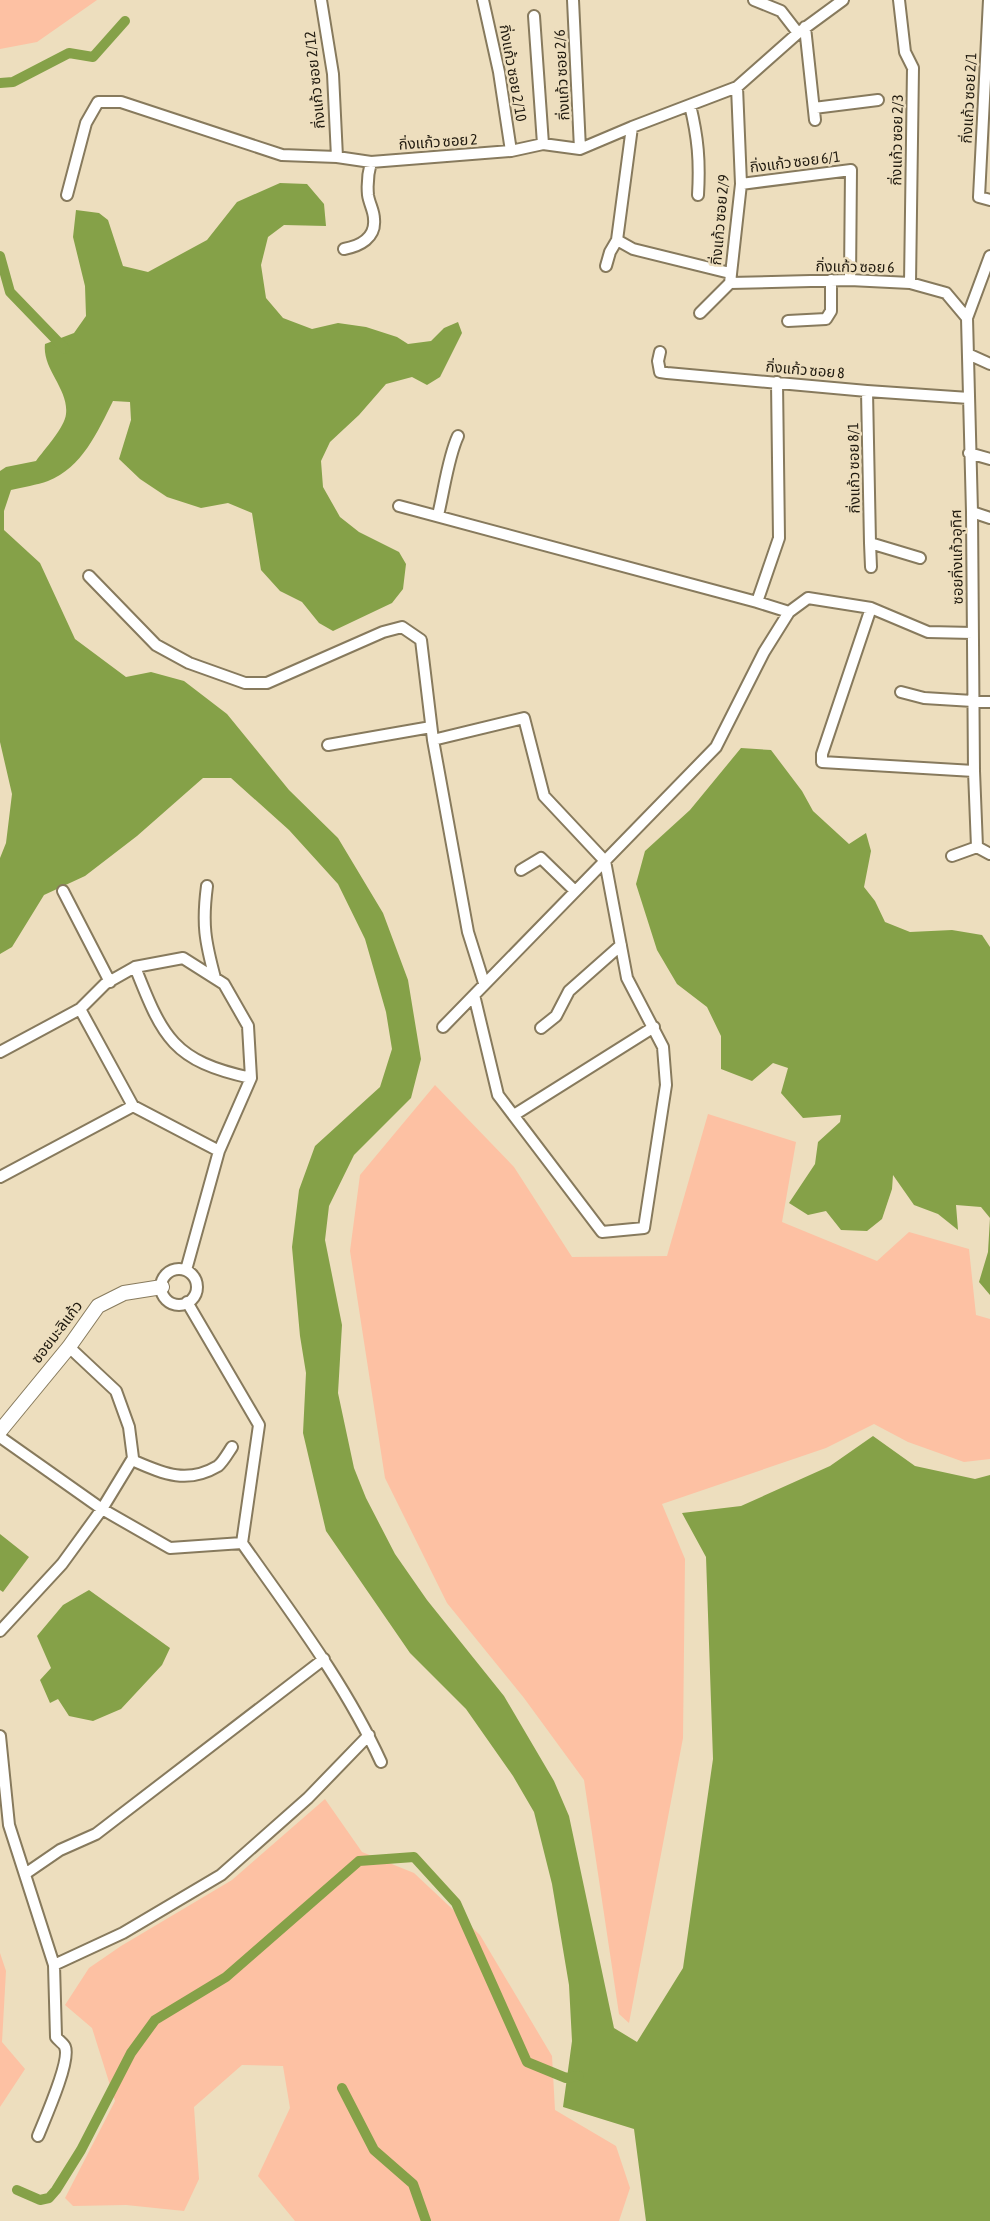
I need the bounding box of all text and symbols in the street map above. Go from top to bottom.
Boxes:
street label: กิ่งแก้ว ซอย 2/10 [497,23,531,123]
street label: กิ่งแก้ว ซอย 2/6 [550,29,572,121]
street label: กิ่งแก้ว ซอย 2/12 [300,30,328,130]
street label: กิ่งแก้ว ซอย 2/1 [957,52,979,144]
street label: กิ่งแก้ว ซอย 2/3 [886,94,906,186]
street label: กิ่งแก้ว ซอย 2 [398,129,478,153]
street label: กิ่งแก้ว ซอย 6/1 [749,146,841,175]
street label: กิ่งแก้ว ซอย 2/9 [706,174,732,266]
street label: กิ่งแก้ว ซอย 6 [815,256,895,276]
street label: กิ่งแก้ว ซอย 8 [765,356,845,381]
street label: กิ่งแก้ว ซอย 8/1 [843,422,863,514]
street label: ซอยกิ่งแก้วอุทิศ [946,509,967,605]
street label: ซอยมะลิแก้ว [28,1297,86,1366]

